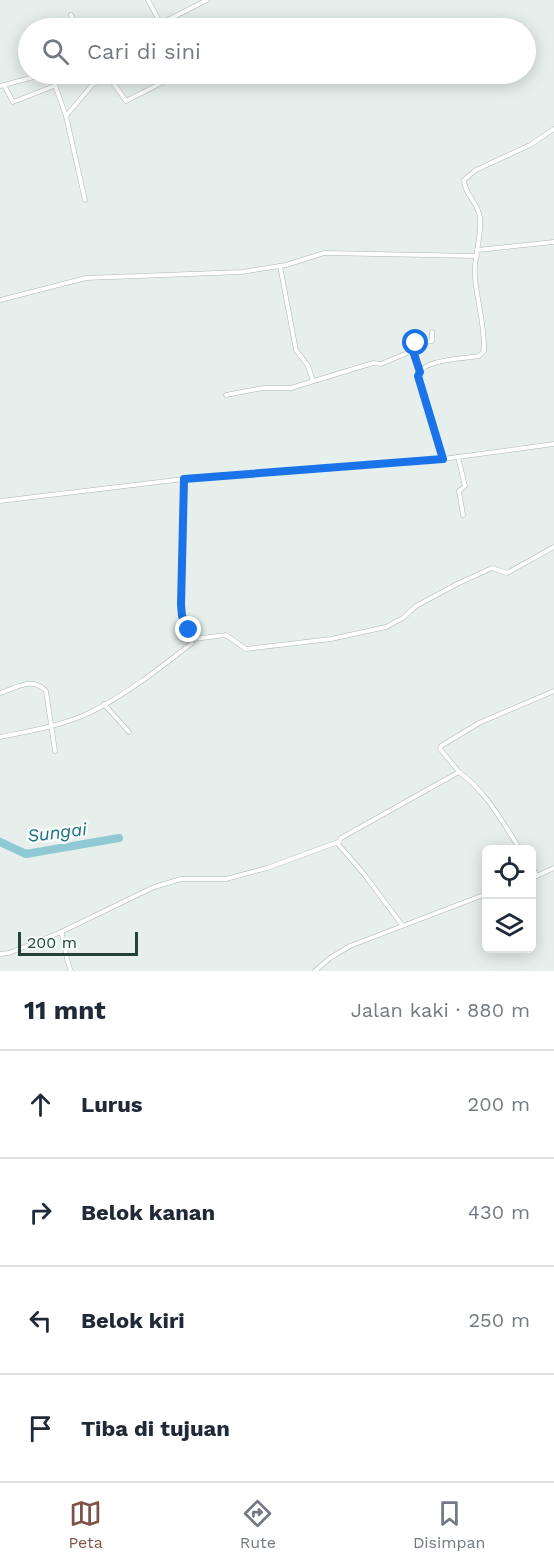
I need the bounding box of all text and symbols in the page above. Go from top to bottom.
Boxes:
search box [18,18,536,84]
icon: search [39,35,72,68]
text: Cari di sini [87,39,201,64]
route start [402,329,428,355]
route end [175,616,201,642]
water label: Sungai [26,818,89,846]
map controls [482,845,536,953]
button: locate [482,845,536,899]
button: layers [482,899,536,953]
scale bar [18,929,138,956]
text: 200 m [27,933,77,952]
text: 11 mnt [24,995,106,1025]
text: Jalan kaki · 880 m [351,998,530,1022]
icon: ahead [24,1088,57,1121]
text: Lurus [81,1092,143,1117]
text: 200 m [468,1092,530,1116]
icon: right [24,1196,57,1229]
text: Belok kanan [81,1200,215,1225]
text: 430 m [468,1200,530,1224]
icon: left [24,1304,57,1337]
text: Belok kiri [81,1308,185,1333]
text: 250 m [468,1308,530,1332]
icon: arrive [24,1412,57,1445]
text: Tiba di tujuan [81,1416,230,1441]
tab: Peta [68,1497,103,1552]
tab: Rute [240,1497,276,1552]
tab: Disimpan [413,1497,486,1552]

